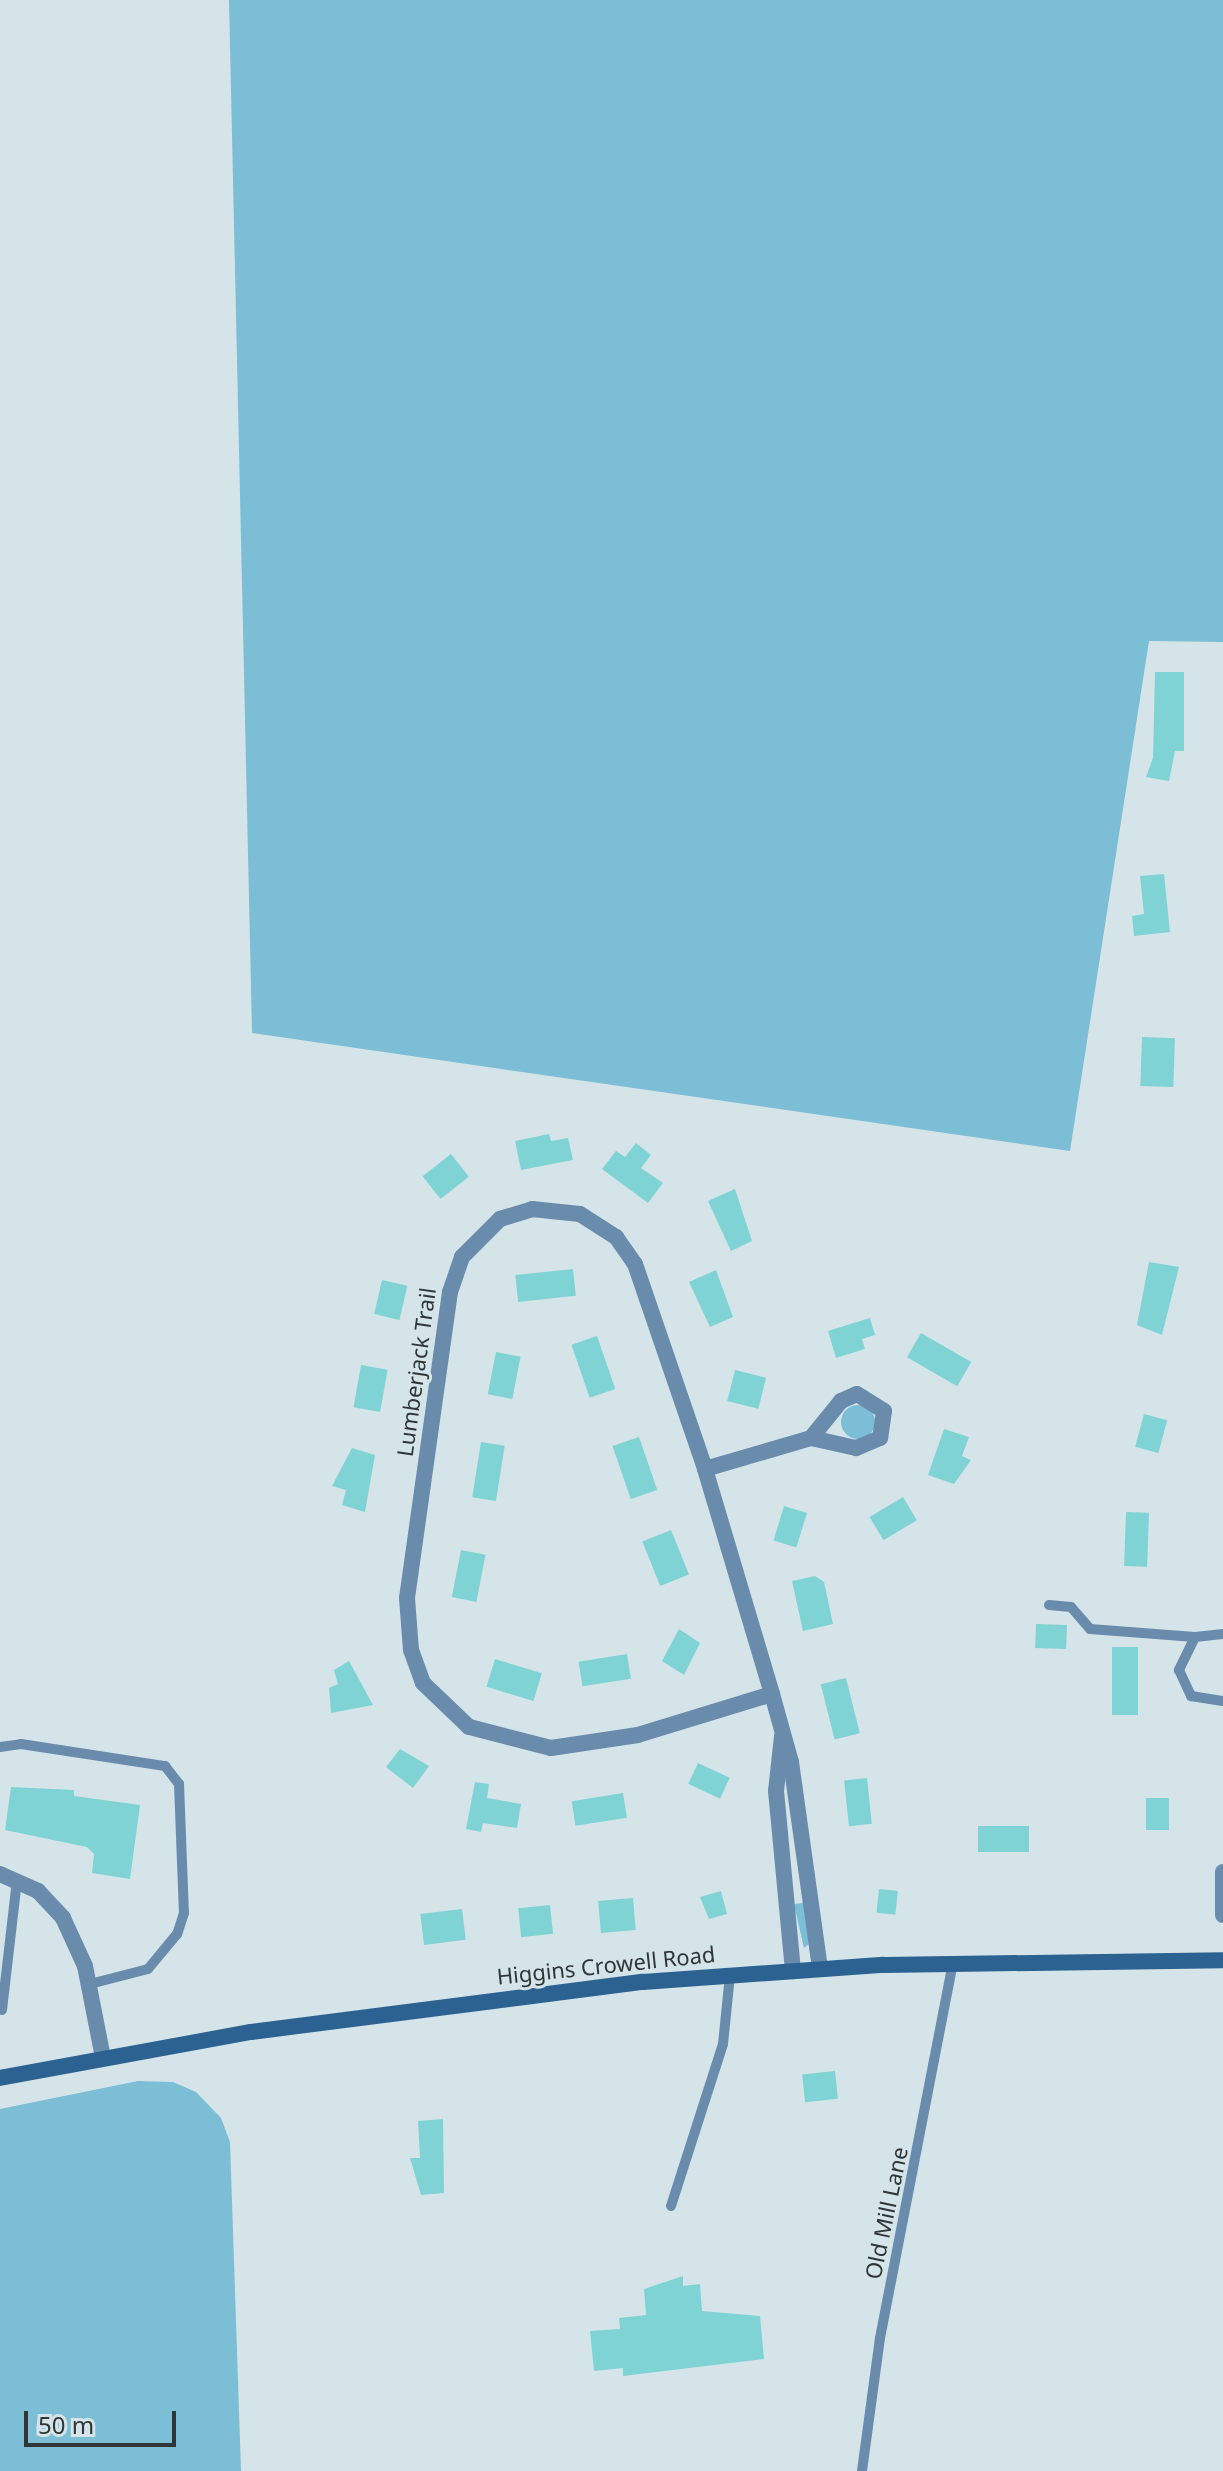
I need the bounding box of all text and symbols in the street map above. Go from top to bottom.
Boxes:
street label: Lumberjack Trail [391,1286,441,1458]
street label: Higgins Crowell Road [495,1940,717,1990]
street label: Old Mill Lane [859,2144,913,2282]
scale bar [28,2395,180,2445]
text: 50 m [38,2408,94,2441]

